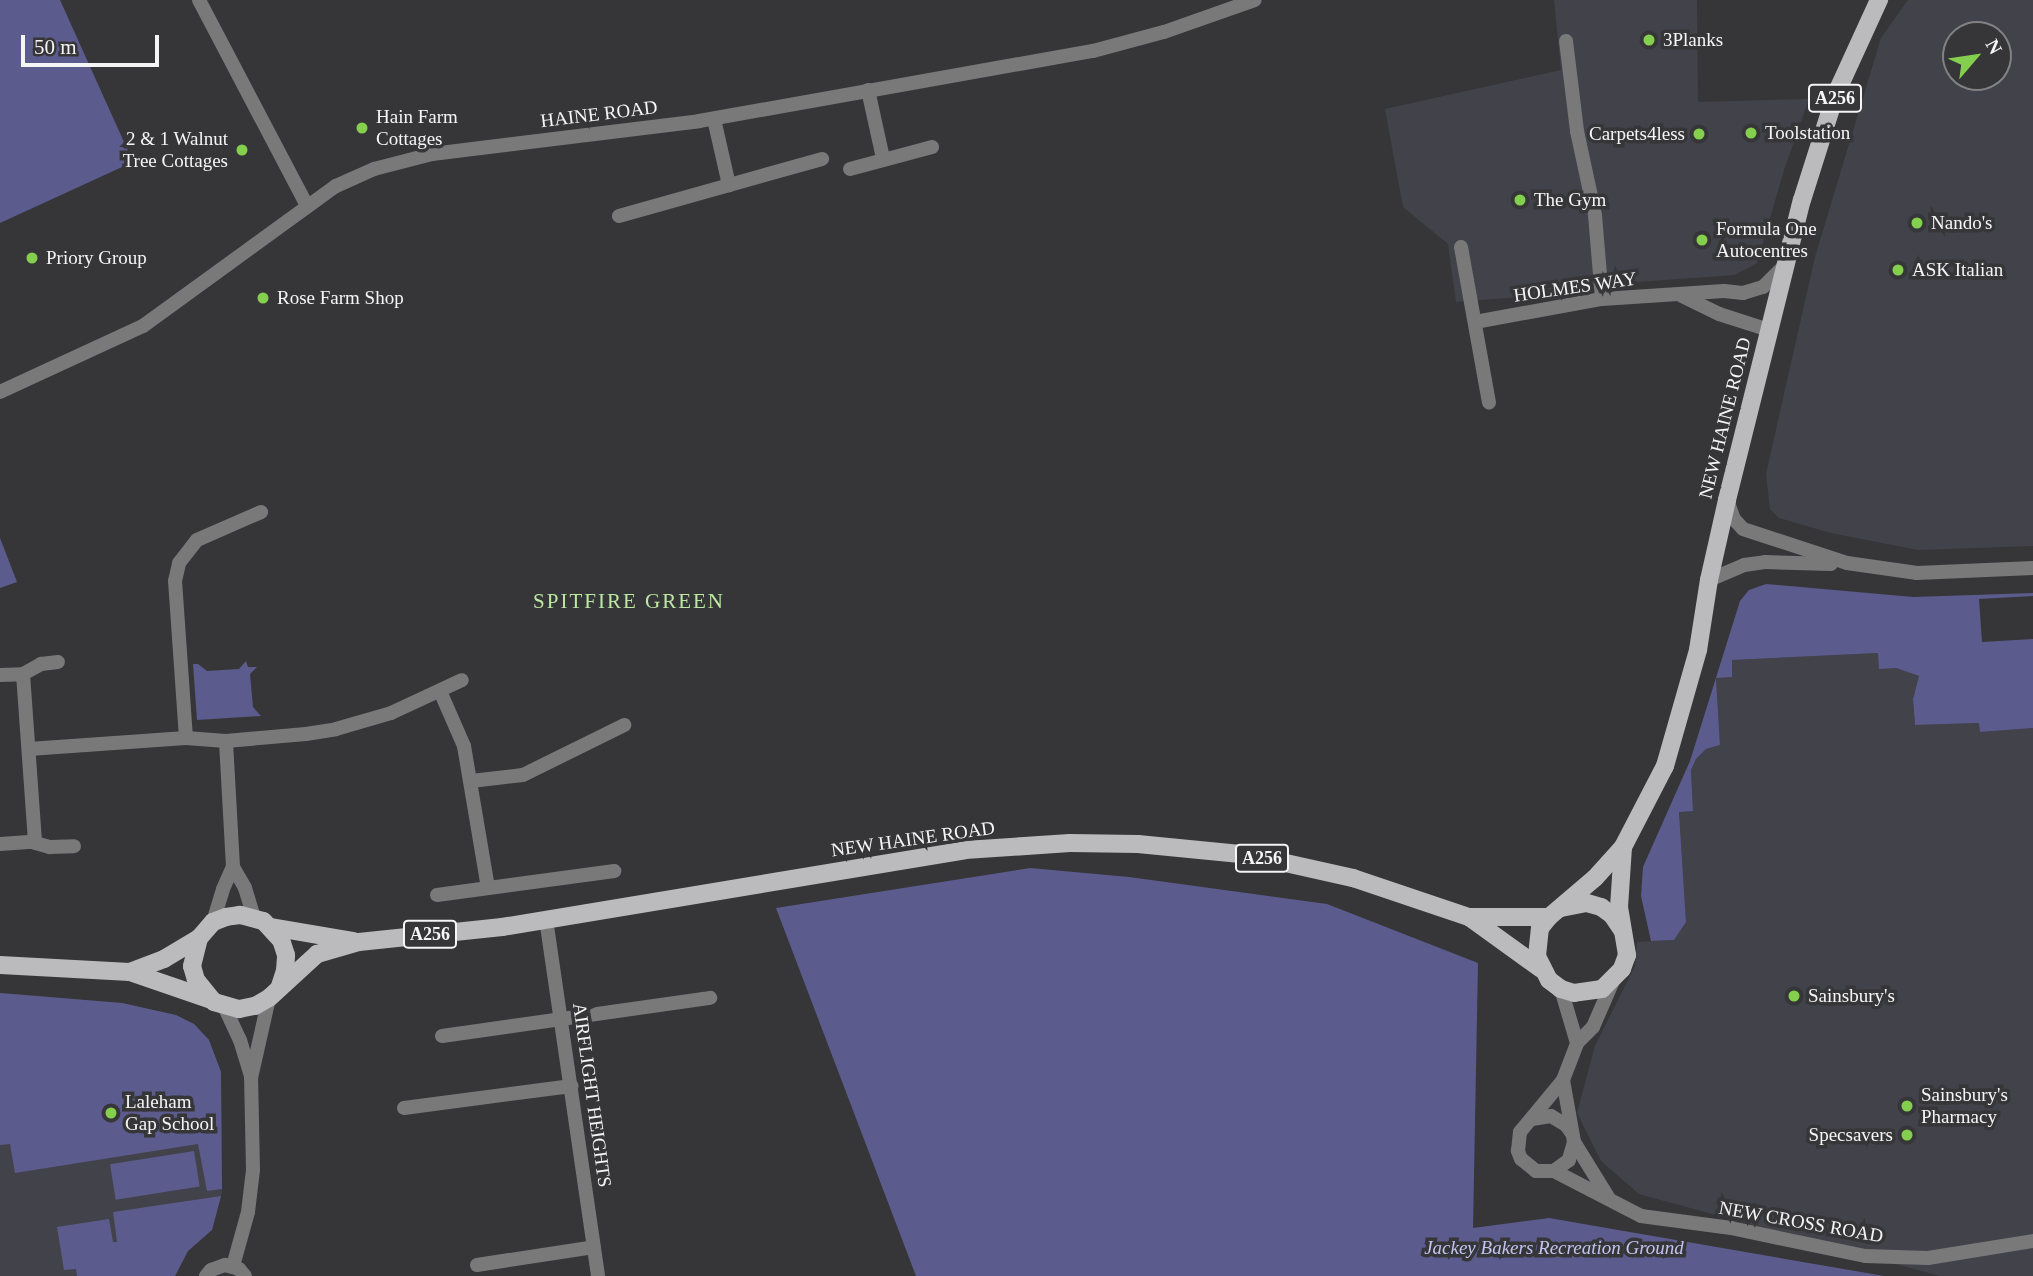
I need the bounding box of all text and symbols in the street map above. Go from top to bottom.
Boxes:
scale bar [24,21,163,65]
north arrow [1942,21,2012,91]
place label: 3Planks [1663,29,1723,51]
marker: 3Planks [1641,32,1657,48]
text: 50 m [34,35,77,59]
text: N [1982,35,2007,58]
road number: A256 [1807,84,1863,113]
street label: HAINE ROAD [539,96,659,132]
place label: Hain Farm Cottages [376,106,458,150]
marker: Hain Farm Cottages [354,120,370,136]
place label: Toolstation [1765,122,1850,144]
place label: Carpets4less [1589,123,1685,145]
marker: Toolstation [1743,125,1759,141]
marker: Carpets4less [1691,126,1707,142]
place label: 2 & 1 Walnut Tree Cottages [123,128,228,172]
marker: 2 & 1 Walnut Tree Cottages [234,142,250,158]
place label: The Gym [1534,189,1606,211]
marker: The Gym [1512,192,1528,208]
place label: Nando's [1931,212,1992,234]
marker: Nando's [1909,215,1925,231]
place label: Formula One Autocentres [1716,218,1817,262]
marker: Formula One Autocentres [1694,232,1710,248]
place label: Priory Group [46,247,147,269]
marker: Priory Group [24,250,40,266]
place label: ASK Italian [1912,259,2003,281]
marker: ASK Italian [1890,262,1906,278]
street label: HOLMES WAY [1512,267,1638,307]
place label: Rose Farm Shop [277,287,404,309]
marker: Rose Farm Shop [255,290,271,306]
street label: NEW HAINE ROAD [1694,335,1756,501]
district label: SPITFIRE GREEN [535,588,723,614]
street label: NEW HAINE ROAD [829,816,997,862]
road number: A256 [1234,844,1290,872]
road number: A256 [402,919,458,948]
place label: Sainsbury's [1808,985,1895,1007]
marker: Sainsbury's [1786,988,1802,1004]
street label: AIRFLIGHT HEIGHTS [568,1001,616,1189]
place label: Sainsbury's Pharmacy [1921,1084,2008,1128]
place label: Laleham Gap School [125,1091,214,1135]
marker: Sainsbury's Pharmacy [1899,1098,1915,1114]
marker: Laleham Gap School [103,1105,119,1121]
place label: Specsavers [1809,1124,1893,1146]
marker: Specsavers [1899,1127,1915,1143]
street label: NEW CROSS ROAD [1717,1196,1885,1248]
park label: Jackey Bakers Recreation Ground [1424,1237,1684,1259]

